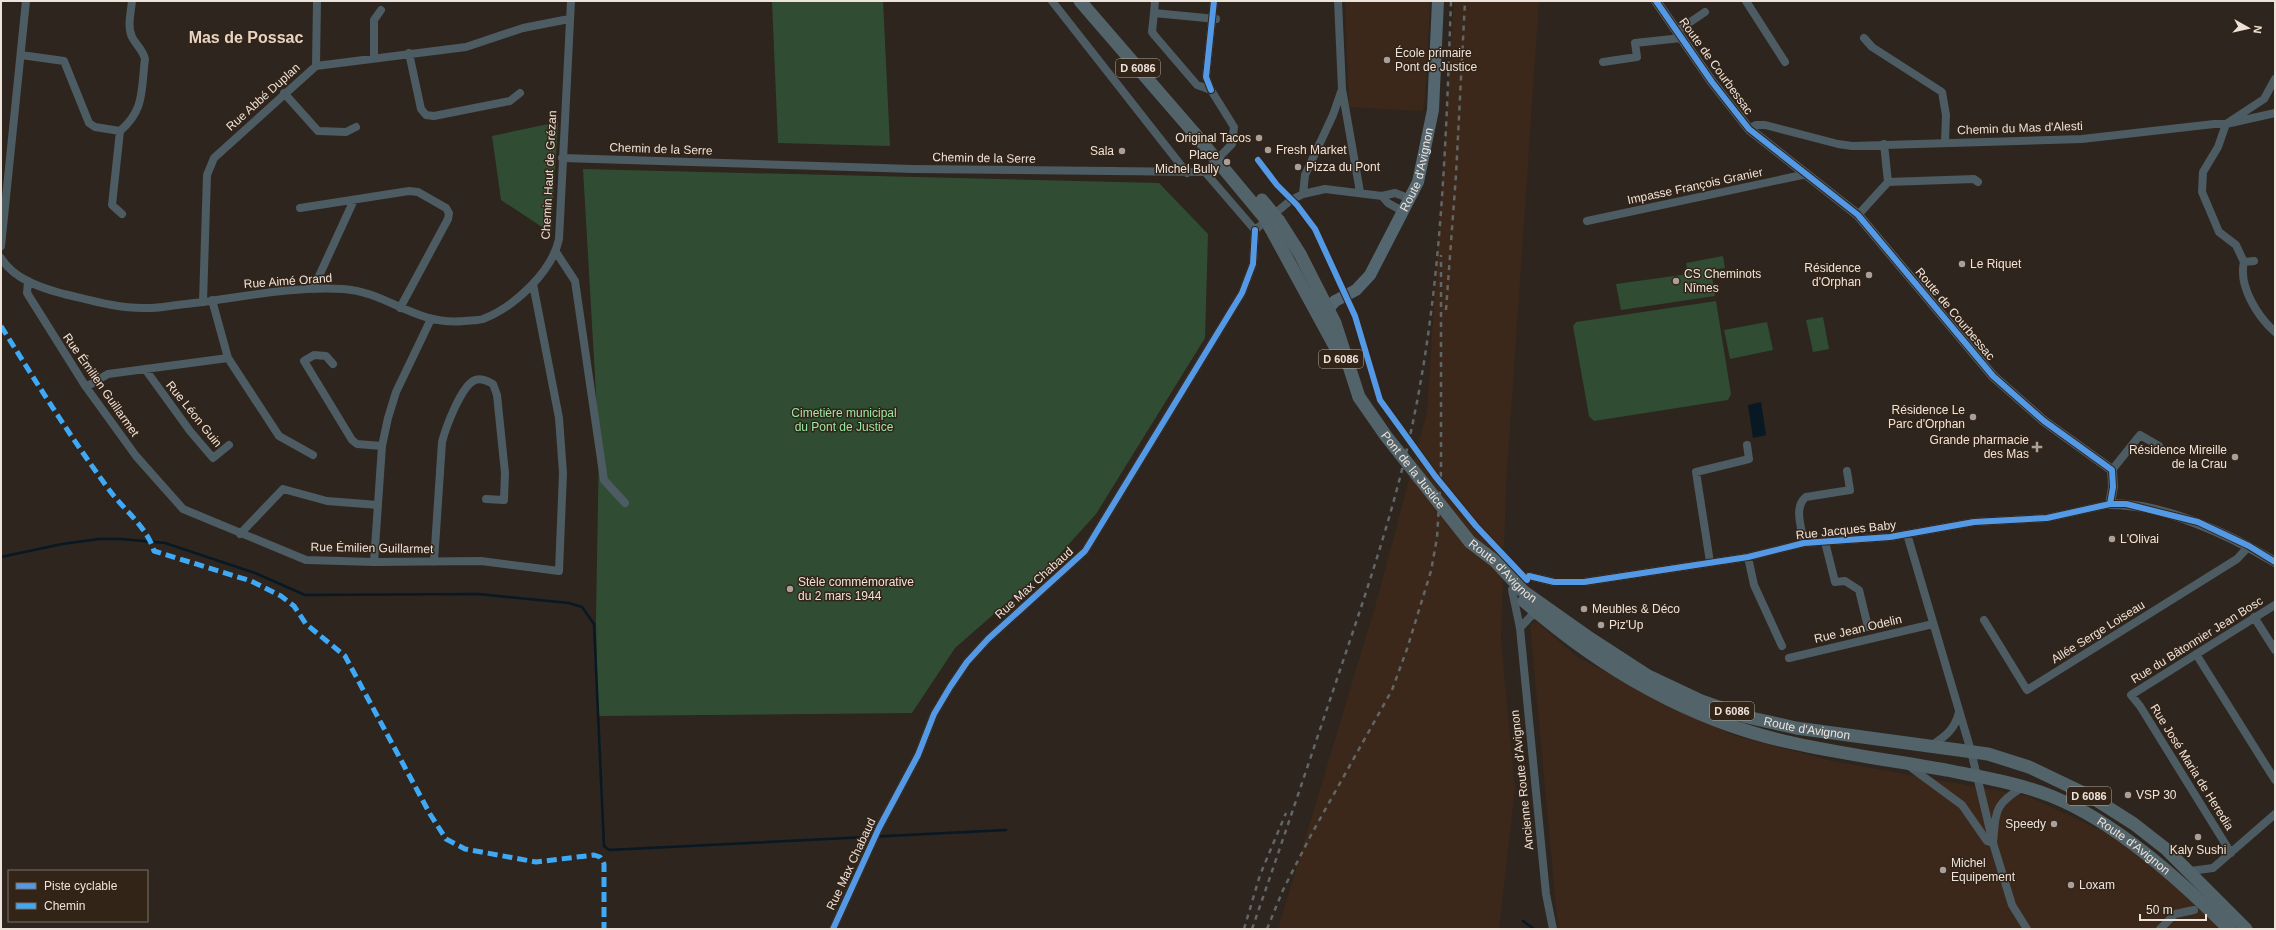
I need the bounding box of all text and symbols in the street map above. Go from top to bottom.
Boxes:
north arrow [2228,8,2268,48]
street label: Route de Courbessac [1676,15,1756,117]
text: N [2251,25,2264,34]
district label: Mas de Possac [189,29,303,46]
place label: École primaire Pont de Justice [1395,45,1477,74]
marker: École primaire Pont de Justice [1382,55,1392,65]
road number: D 6086 [1116,59,1160,77]
street label: Rue Abbé Duplan [223,60,303,134]
street label: Chemin Haut de Grézan [539,110,559,240]
street label: Chemin du Mas d'Alesti [1957,119,2083,137]
street label: Route d'Avignon [1397,126,1436,214]
place label: Original Tacos [1175,131,1251,145]
marker: Original Tacos [1254,133,1264,143]
street label: Chemin de la Serre [609,140,713,158]
place label: Fresh Market [1276,143,1347,157]
place label: Sala [1090,144,1114,158]
marker: Fresh Market [1263,145,1273,155]
marker: Sala [1117,146,1127,156]
place label: Place Michel Bully [1155,148,1219,176]
street label: Chemin de la Serre [932,150,1036,166]
marker: Place Michel Bully [1222,157,1232,167]
place label: Pizza du Pont [1306,160,1381,174]
marker: Pizza du Pont [1293,162,1303,172]
street label: Impasse François Granier [1626,165,1764,207]
place label: Le Riquet [1970,257,2022,271]
marker: Le Riquet [1957,259,1967,269]
place label: Résidence d'Orphan [1804,261,1861,289]
street label: Route de Courbessac [1912,265,1998,363]
place label: CS Cheminots Nîmes [1684,267,1761,295]
marker: Résidence d'Orphan [1864,270,1874,280]
street label: Rue Aimé Orand [243,271,333,291]
marker: CS Cheminots Nîmes [1671,276,1681,286]
street label: Rue Émilien Guillarmet [60,330,143,440]
road number: D 6086 [1319,350,1363,368]
street label: Rue Léon Guin [163,378,225,450]
place label: Résidence Le Parc d'Orphan [1888,403,1965,431]
park label: Cimetière municipal du Pont de Justice [791,406,897,434]
marker: Résidence Le Parc d'Orphan [1968,412,1978,422]
street label: Pont de la Justice [1378,429,1448,512]
place label: Grande pharmacie des Mas [1930,433,2029,461]
marker: Grande pharmacie des Mas [2032,442,2042,452]
place label: Résidence Mireille de la Crau [2129,443,2227,471]
marker: Résidence Mireille de la Crau [2230,452,2240,462]
street label: Rue Jacques Baby [1795,518,1897,542]
place label: L'Olivai [2120,532,2159,546]
marker: L'Olivai [2107,534,2117,544]
street label: Route d'Avignon [1466,537,1540,606]
street label: Rue Émilien Guillarmet [311,539,434,556]
street label: Rue Max Chabaud [992,544,1076,622]
place label: Stèle commémorative du 2 mars 1944 [798,575,914,603]
marker: Stèle commémorative du 2 mars 1944 [785,584,795,594]
street label: Rue du Bâtonnier Jean Bosc [2129,594,2265,686]
street label: Allée Serge Loiseau [2049,598,2147,666]
place label: Meubles & Déco [1592,602,1680,616]
marker: Meubles & Déco [1579,604,1589,614]
street label: Rue Jean Odelin [1813,612,1903,646]
place label: Piz'Up [1609,618,1644,632]
marker: Piz'Up [1596,620,1606,630]
street label: Rue José Maria de Heredia [2147,701,2237,833]
road number: D 6086 [1710,702,1754,720]
street label: Ancienne Route d'Avignon [1508,709,1536,851]
street label: Route d'Avignon [1762,714,1851,742]
road number: D 6086 [2067,787,2111,805]
place label: VSP 30 [2136,788,2177,802]
marker: VSP 30 [2123,790,2133,800]
street label: Route d'Avignon [2094,814,2173,878]
street label: Rue Max Chabaud [824,816,878,912]
place label: Speedy [2005,817,2046,831]
marker: Speedy [2049,819,2059,829]
marker: Kaly Sushi [2193,832,2203,842]
place label: Kaly Sushi [2170,843,2226,857]
place label: Michel Equipement [1951,856,2016,884]
marker: Michel Equipement [1938,865,1948,875]
legend [8,870,148,922]
place label: Loxam [2079,878,2115,892]
text: Piste cyclable [44,879,118,893]
marker: Loxam [2066,880,2076,890]
scale bar [2140,896,2206,922]
text: Chemin [44,899,85,913]
text: 50 m [2146,903,2173,917]

